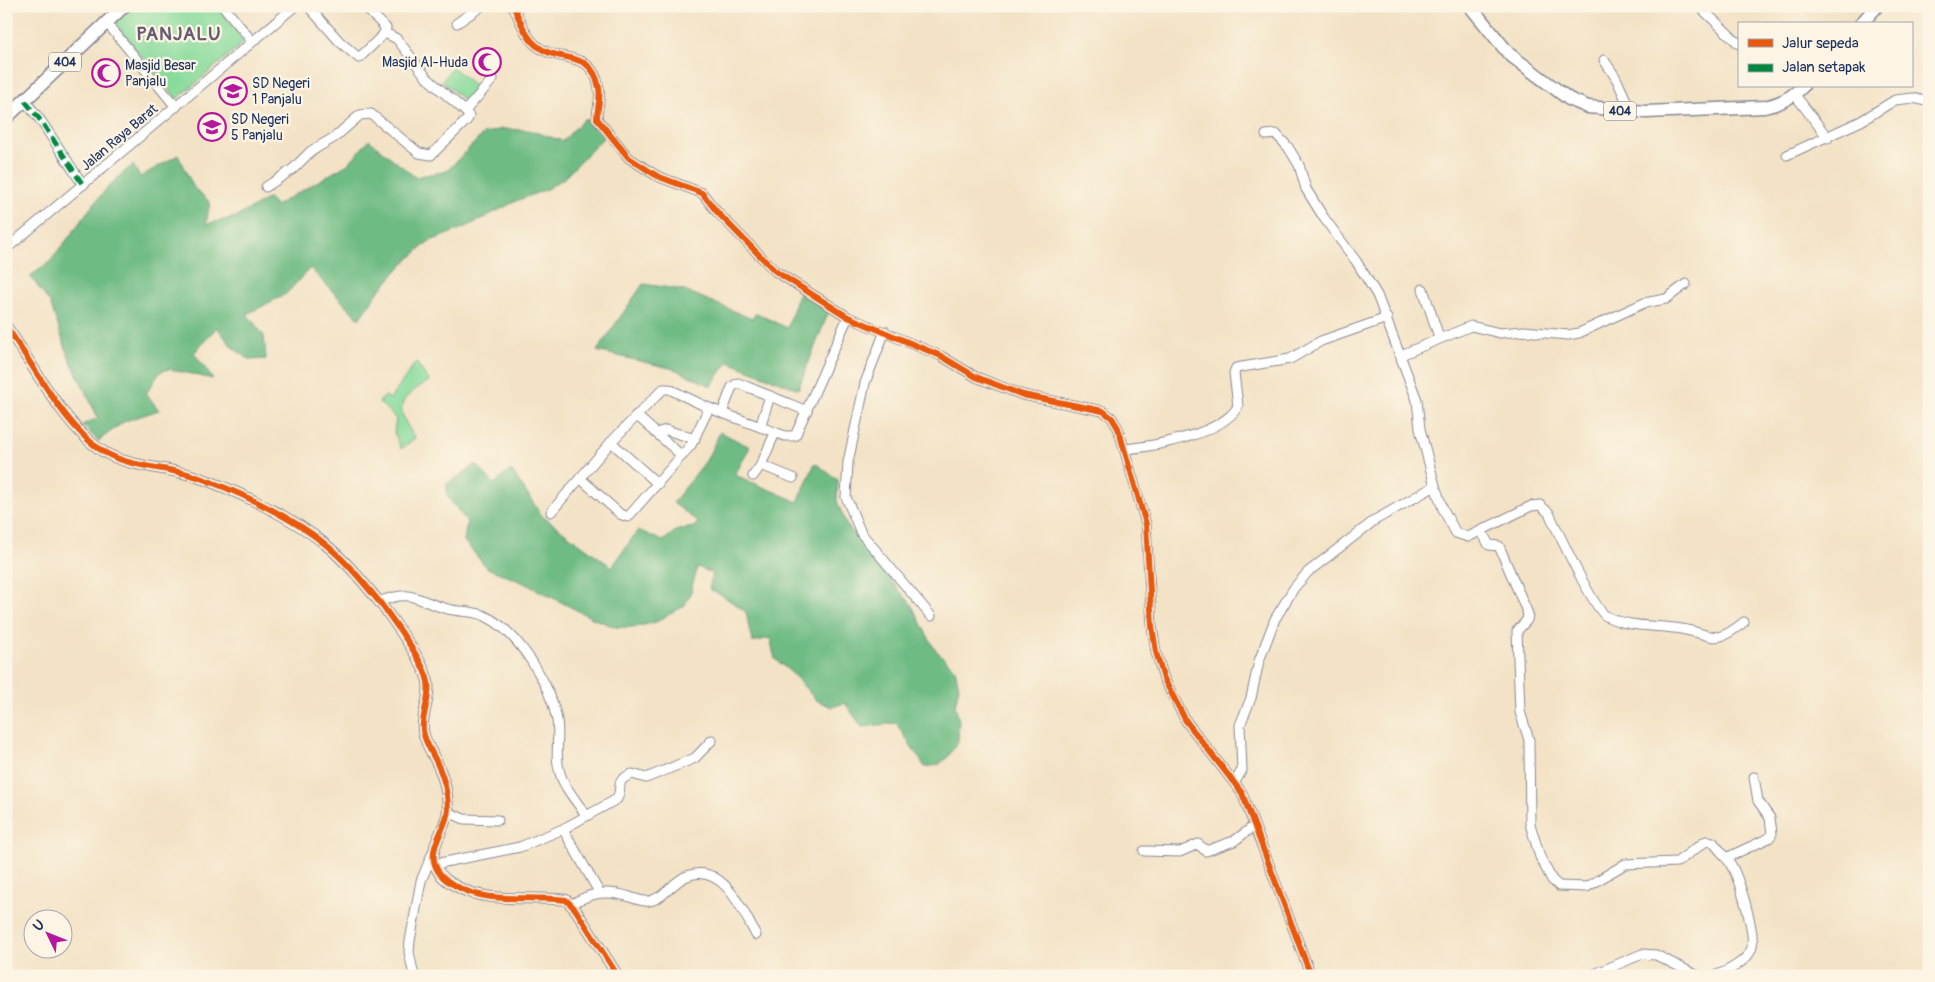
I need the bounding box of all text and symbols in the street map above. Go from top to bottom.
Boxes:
district label: PANJALU [136,22,222,46]
legend [1738,22,1912,88]
text: Jalur sepeda [1782,34,1859,53]
mosque icon: Masjid Al-Huda [472,47,502,77]
road number: 404 [49,52,81,72]
place label: Masjid Al-Huda [382,54,468,71]
place label: Masjid Besar Panjalu [125,57,196,90]
mosque icon: Masjid Besar Panjalu [91,58,121,88]
text: Jalan setapak [1782,58,1866,77]
place label: SD Negeri 1 Panjalu [252,75,310,108]
school or university icon: SD Negeri 1 Panjalu [218,76,248,106]
street label: Jalan Raya Barat [78,100,161,174]
road number: 404 [1604,102,1636,120]
place label: SD Negeri 5 Panjalu [231,111,289,144]
school or university icon: SD Negeri 5 Panjalu [197,112,227,142]
north arrow [22,910,72,960]
text: U [29,916,48,935]

